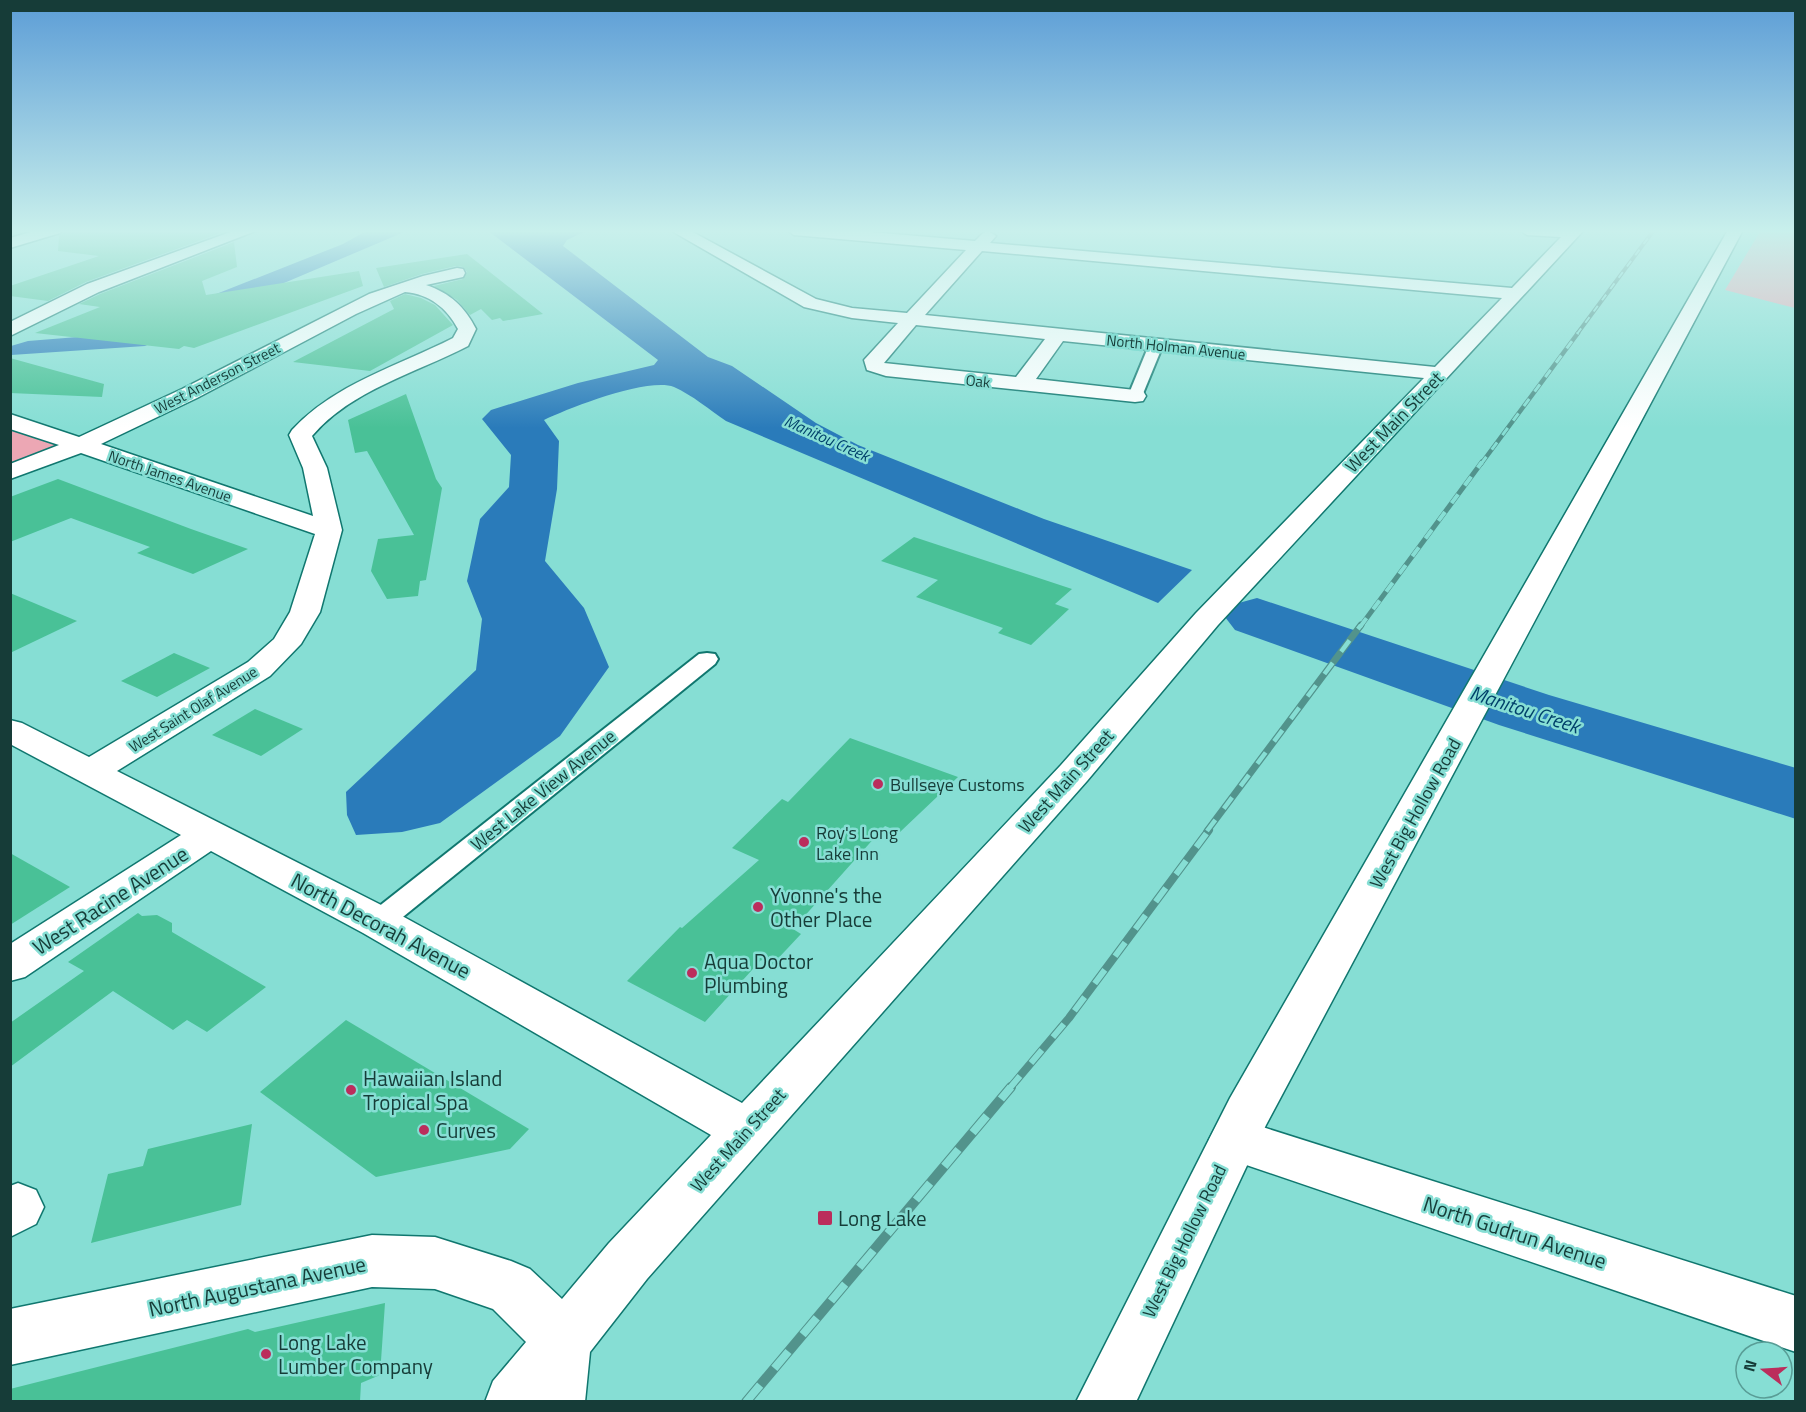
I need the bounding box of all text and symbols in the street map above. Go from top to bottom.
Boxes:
street label: North Holman Avenue [1105,328,1247,366]
street label: West Anderson Street [150,336,285,420]
street label: West Main Street [1339,365,1450,479]
street label: Oak [965,368,991,394]
water label: Manitou Creek [781,409,875,468]
street label: North James Avenue [105,444,235,508]
street label: West Saint Olaf Avenue [124,660,262,758]
water label: Manitou Creek [1466,677,1586,742]
street label: West Lake View Avenue [465,723,621,857]
street label: West Main Street [1012,723,1120,839]
street label: West Big Hollow Road [1363,733,1467,893]
place label: Bullseye Customs [890,771,1025,798]
marker: Bullseye Customs [871,777,885,791]
place label: Roy's Long Lake Inn [816,819,898,867]
marker: Roy's Long Lake Inn [797,835,811,849]
street label: West Racine Avenue [26,838,194,962]
street label: North Decorah Avenue [285,864,477,986]
place label: Yvonne's the Other Place [770,879,882,935]
marker: Yvonne's the Other Place [751,900,765,914]
place label: Aqua Doctor Plumbing [704,945,813,1001]
marker: Aqua Doctor Plumbing [685,966,699,980]
place label: Hawaiian Island Tropical Spa [363,1062,502,1118]
street label: West Main Street [684,1082,792,1198]
marker: Hawaiian Island Tropical Spa [344,1083,358,1097]
place label: Curves [436,1114,496,1146]
marker: Curves [417,1123,431,1137]
street label: West Big Hollow Road [1135,1160,1233,1322]
street label: North Gudrun Avenue [1419,1187,1611,1277]
place label: Long Lake [838,1202,927,1234]
marker: Long Lake [816,1209,834,1227]
street label: North Augustana Avenue [146,1247,368,1325]
place label: Long Lake Lumber Company [278,1326,433,1382]
north arrow [1734,1340,1794,1400]
marker: Long Lake Lumber Company [259,1347,273,1361]
text: N [1737,1357,1763,1374]

